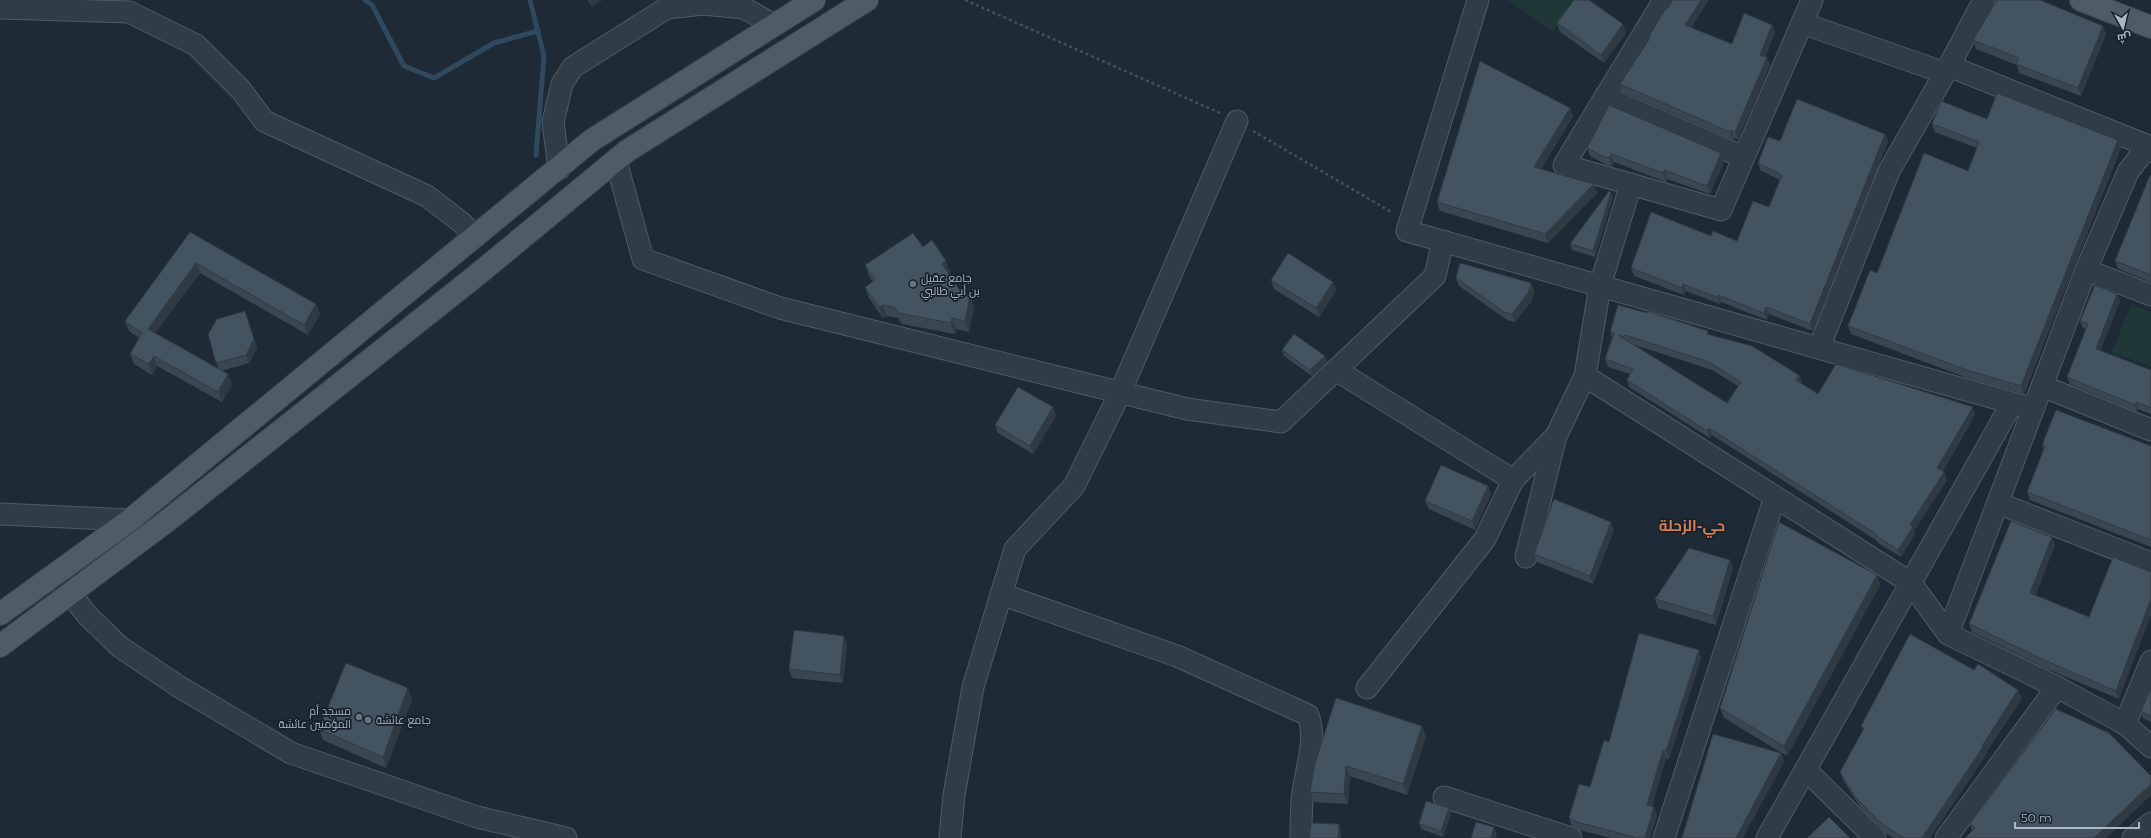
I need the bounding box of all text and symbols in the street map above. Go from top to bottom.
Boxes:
north arrow [2103,8,2143,48]
text: ش [2116,30,2132,46]
place label: جامع عقيل بن أبي طالبي [921,271,980,300]
marker: جامع عقيل بن أبي طالبي [908,279,918,289]
district label: حي-الزحلة [1659,516,1725,538]
place label: مسجد أم المؤمنين عائشة [279,704,351,731]
marker: مسجد أم المؤمنين عائشة [354,712,364,722]
place label: جامع عائشة [376,713,431,728]
marker: جامع عائشة [363,715,373,725]
scale bar [2015,804,2139,830]
text: 50 m [2021,810,2052,825]

